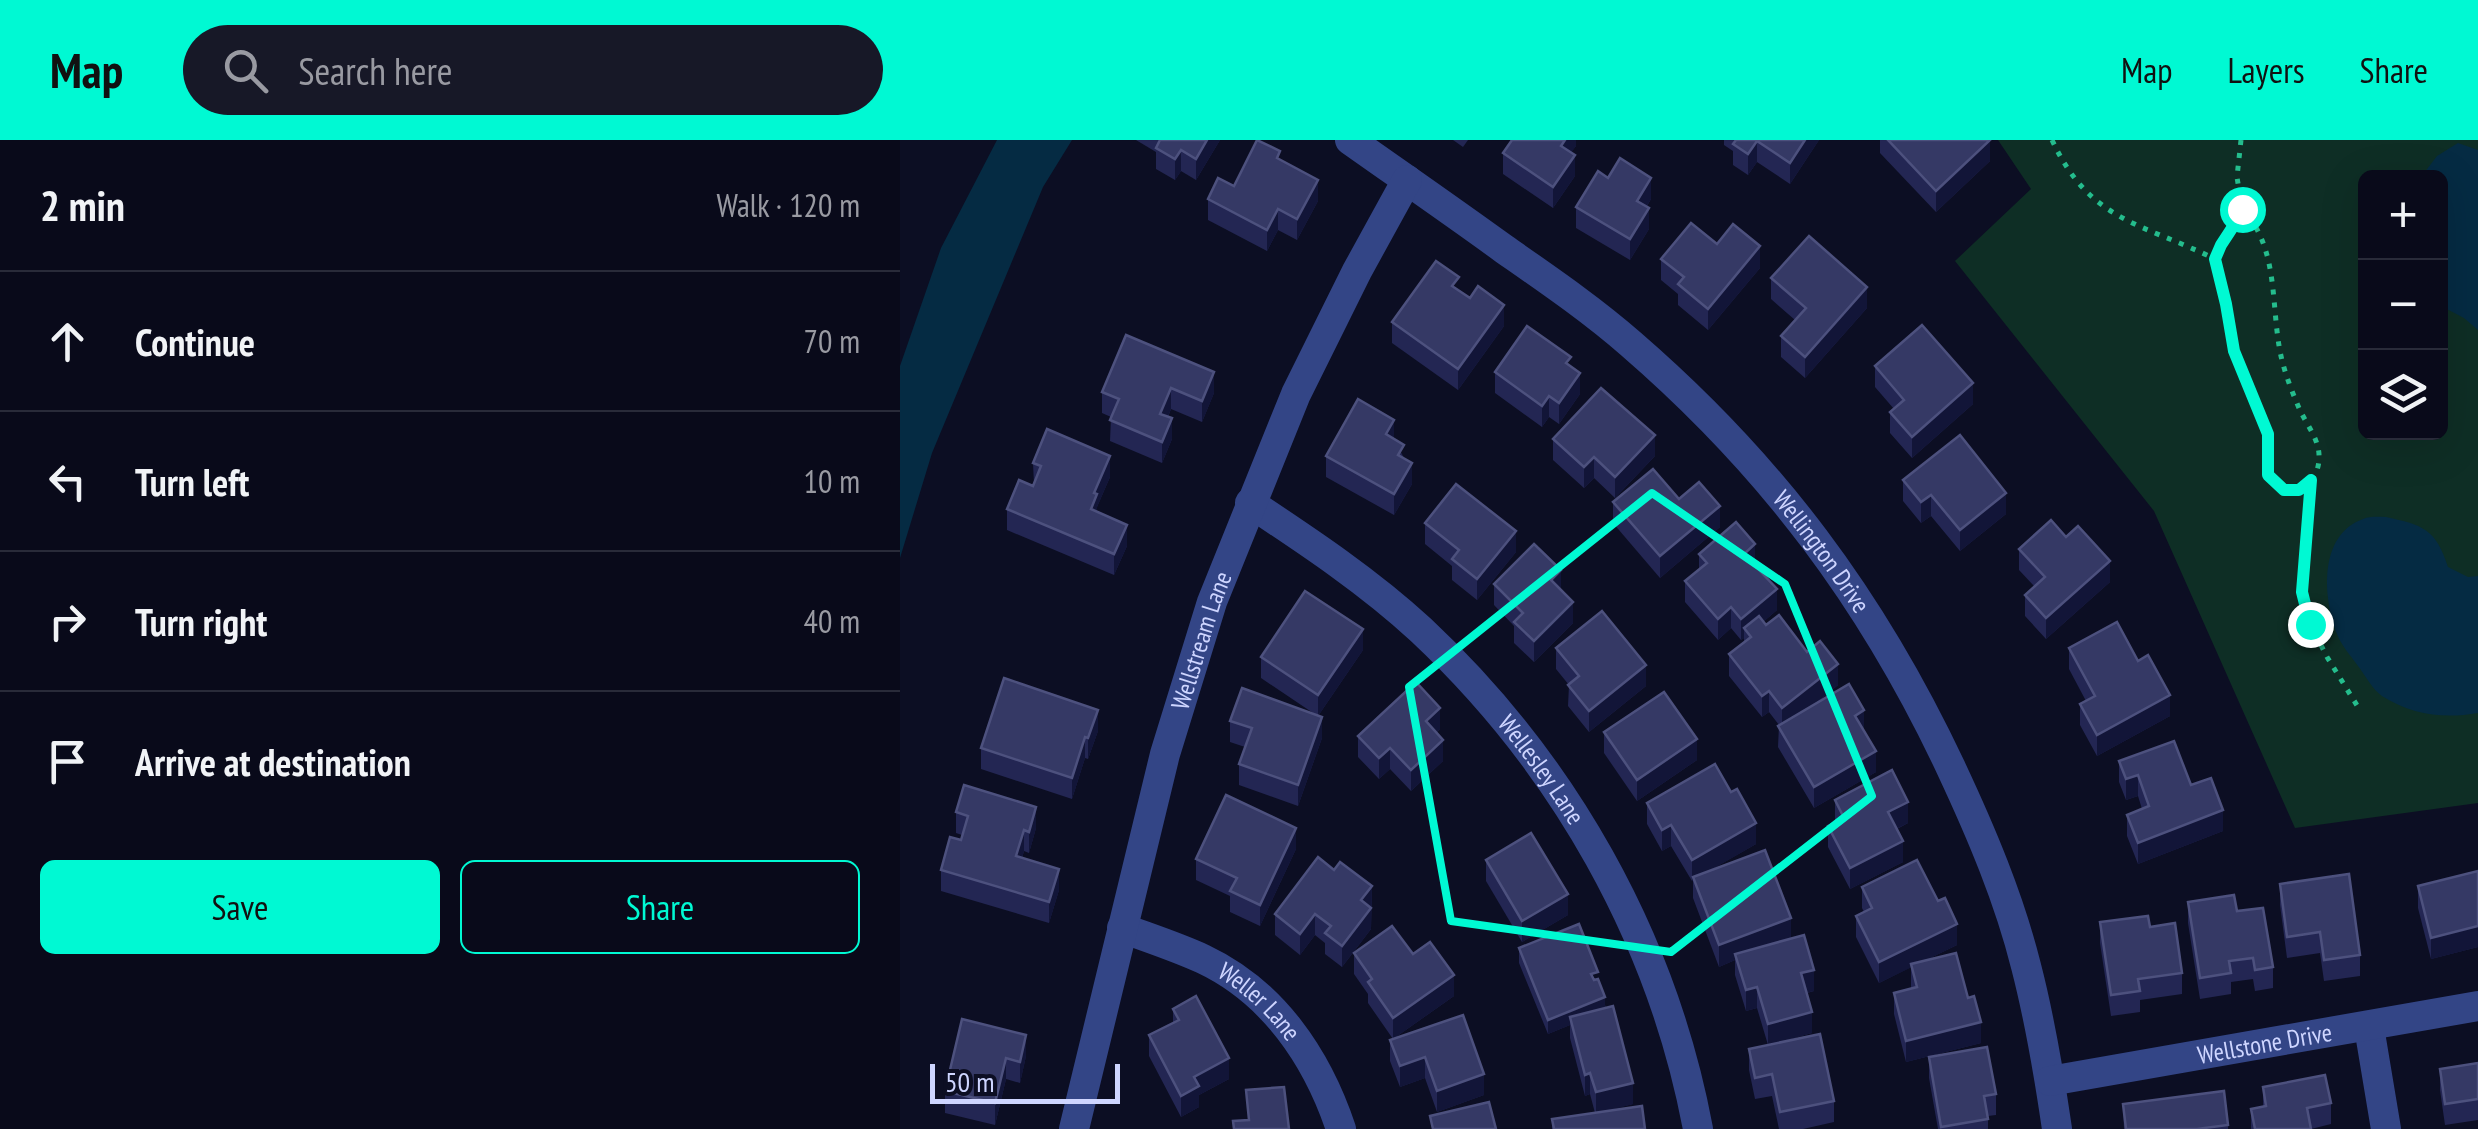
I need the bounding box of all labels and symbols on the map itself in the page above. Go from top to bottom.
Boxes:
route start [2220,187,2266,233]
street label: Wellington Drive [1766,484,1877,619]
street label: Wellstream Lane [1164,567,1239,713]
route end [2288,602,2334,648]
street label: Wellesley Lane [1491,708,1592,830]
street label: Weller Lane [1213,955,1308,1047]
street label: Wellstone Drive [2195,1016,2334,1071]
scale bar [930,1059,1120,1104]

